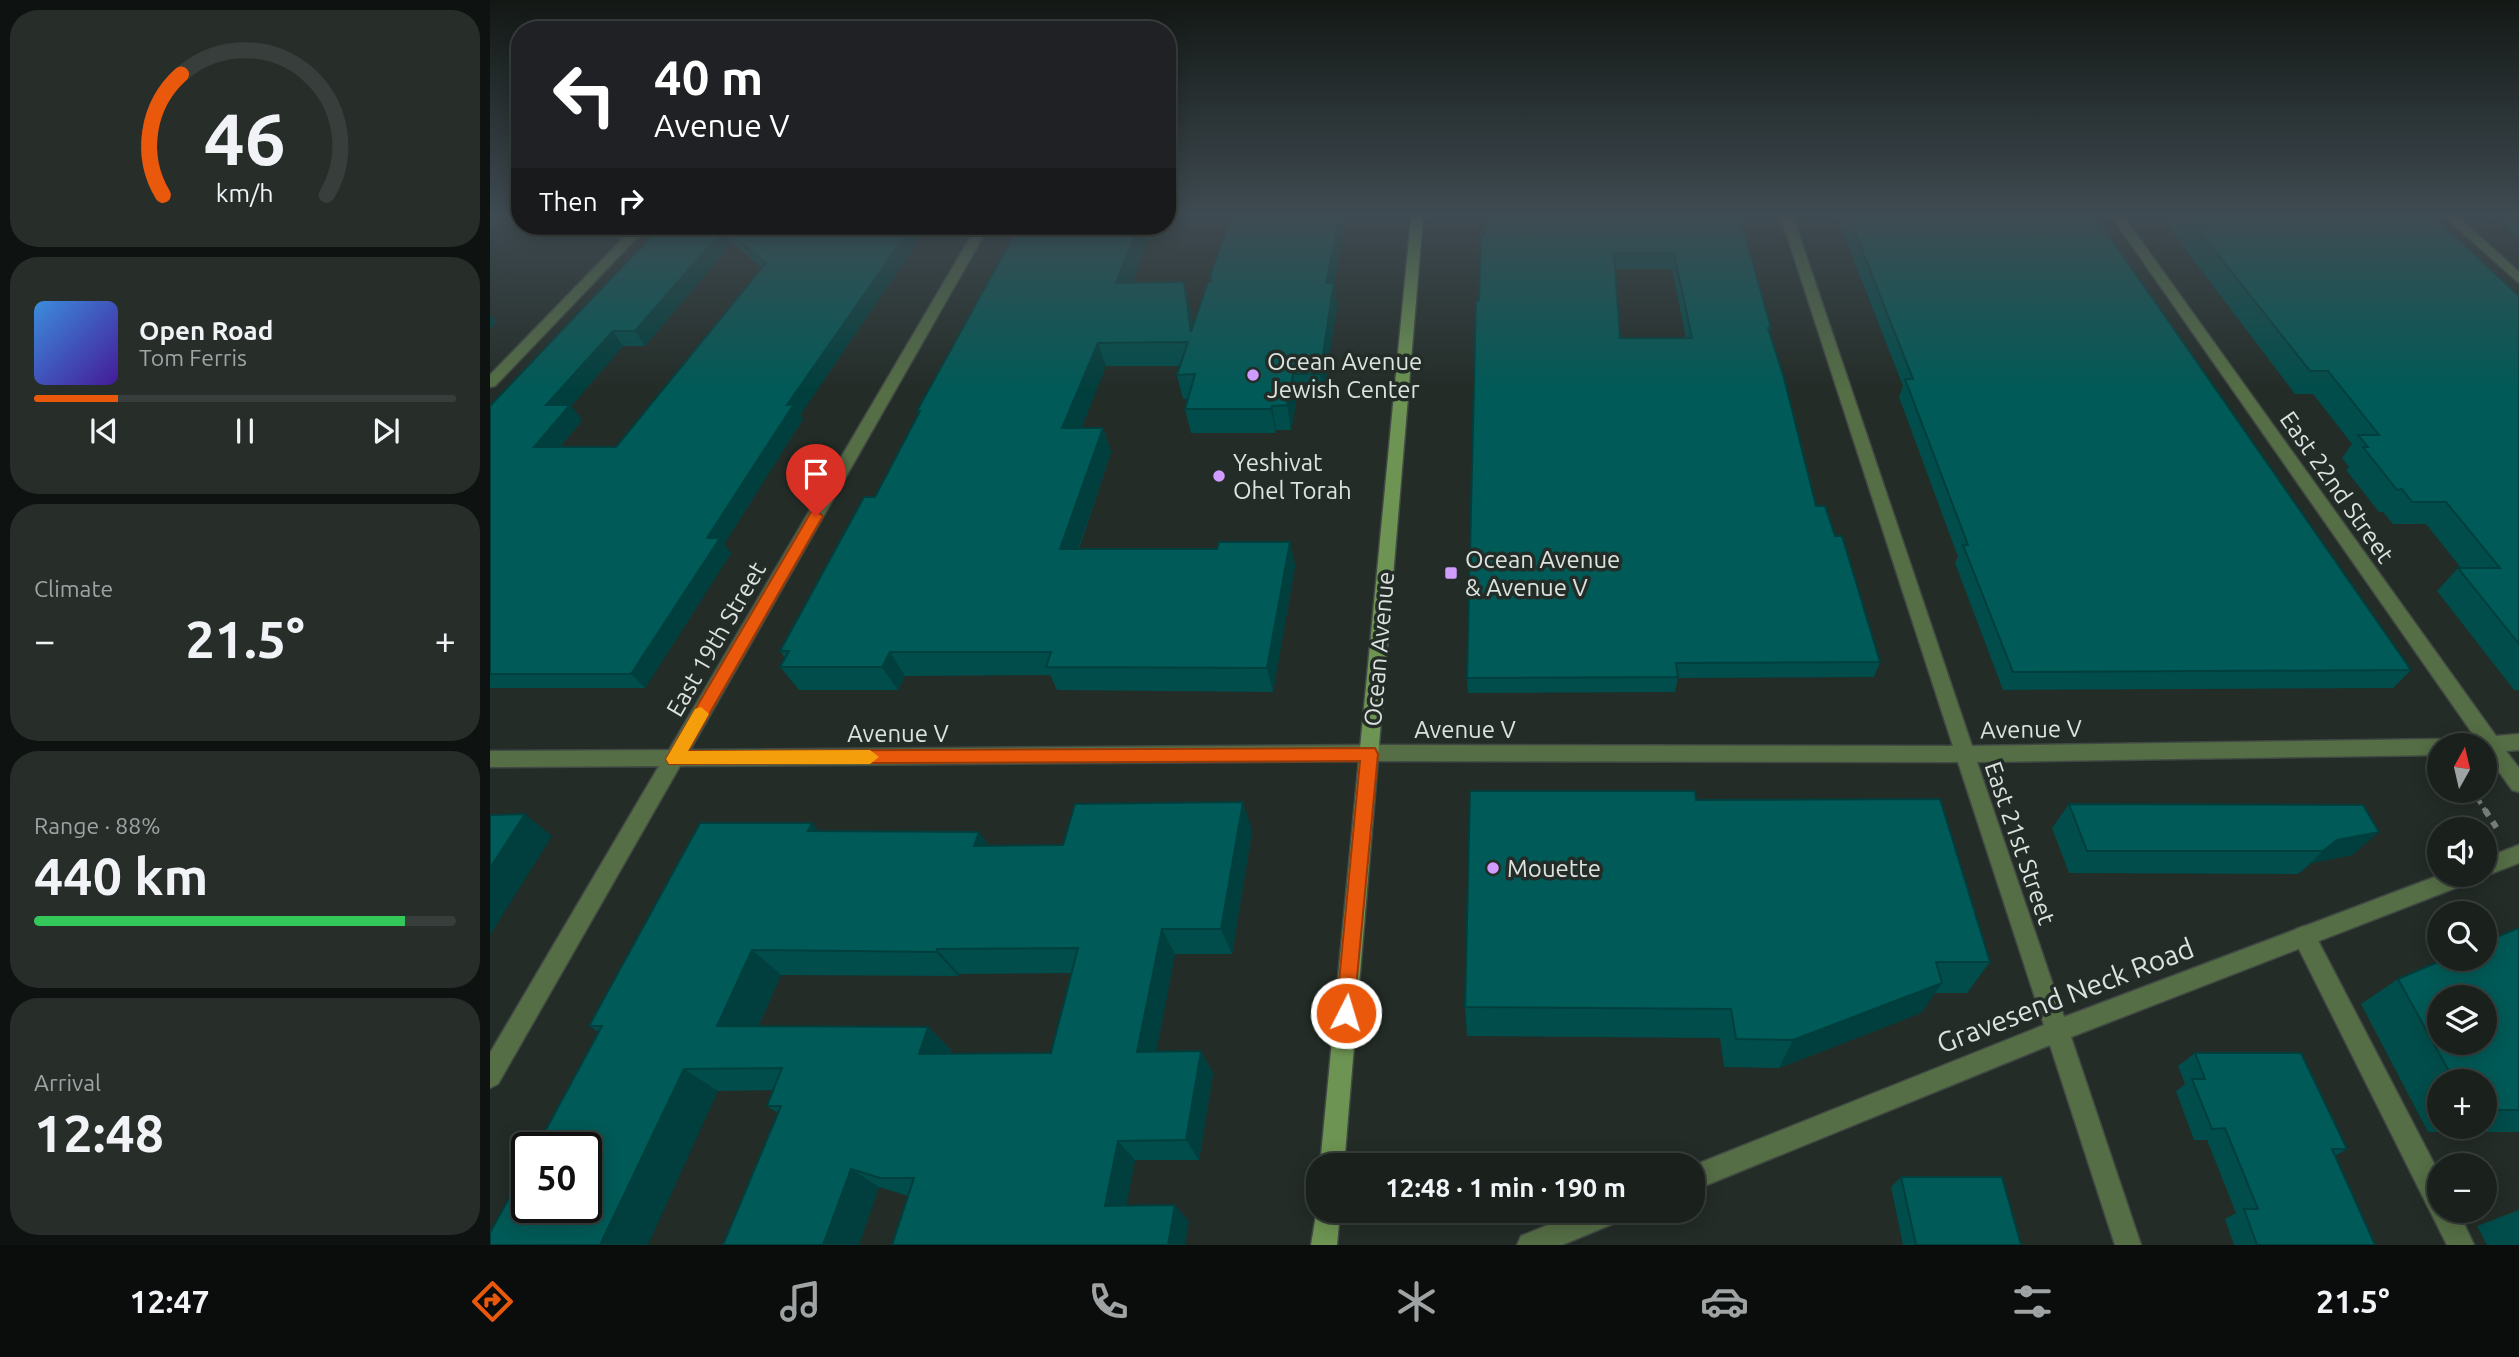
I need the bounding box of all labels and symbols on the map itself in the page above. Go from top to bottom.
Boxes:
place label: Ocean Avenue Jewish Center [1267,348,1422,403]
marker: Ocean Avenue Jewish Center [1245,367,1261,383]
street label: East 22nd Street [2275,406,2400,568]
pin [786,444,846,516]
place label: Yeshivat Ohel Torah [1233,449,1352,504]
marker: Yeshivat Ohel Torah [1211,468,1227,484]
place label: Ocean Avenue & Avenue V [1465,546,1620,601]
street label: East 19th Street [661,556,771,721]
marker: Ocean Avenue & Avenue V [1443,565,1459,581]
street label: Ocean Avenue [1359,570,1399,728]
street label: Avenue V [1980,715,2082,743]
street label: Avenue V [1414,716,1516,743]
street label: Avenue V [847,720,949,747]
north arrow [2427,733,2497,803]
street label: East 21st Street [1979,758,2061,929]
place label: Mouette [1507,855,1601,882]
marker: Mouette [1485,860,1501,876]
street label: Gravesend Neck Road [1932,932,2198,1058]
position arrow [1309,976,1383,1050]
speed limit sign: 50 [511,1132,602,1223]

